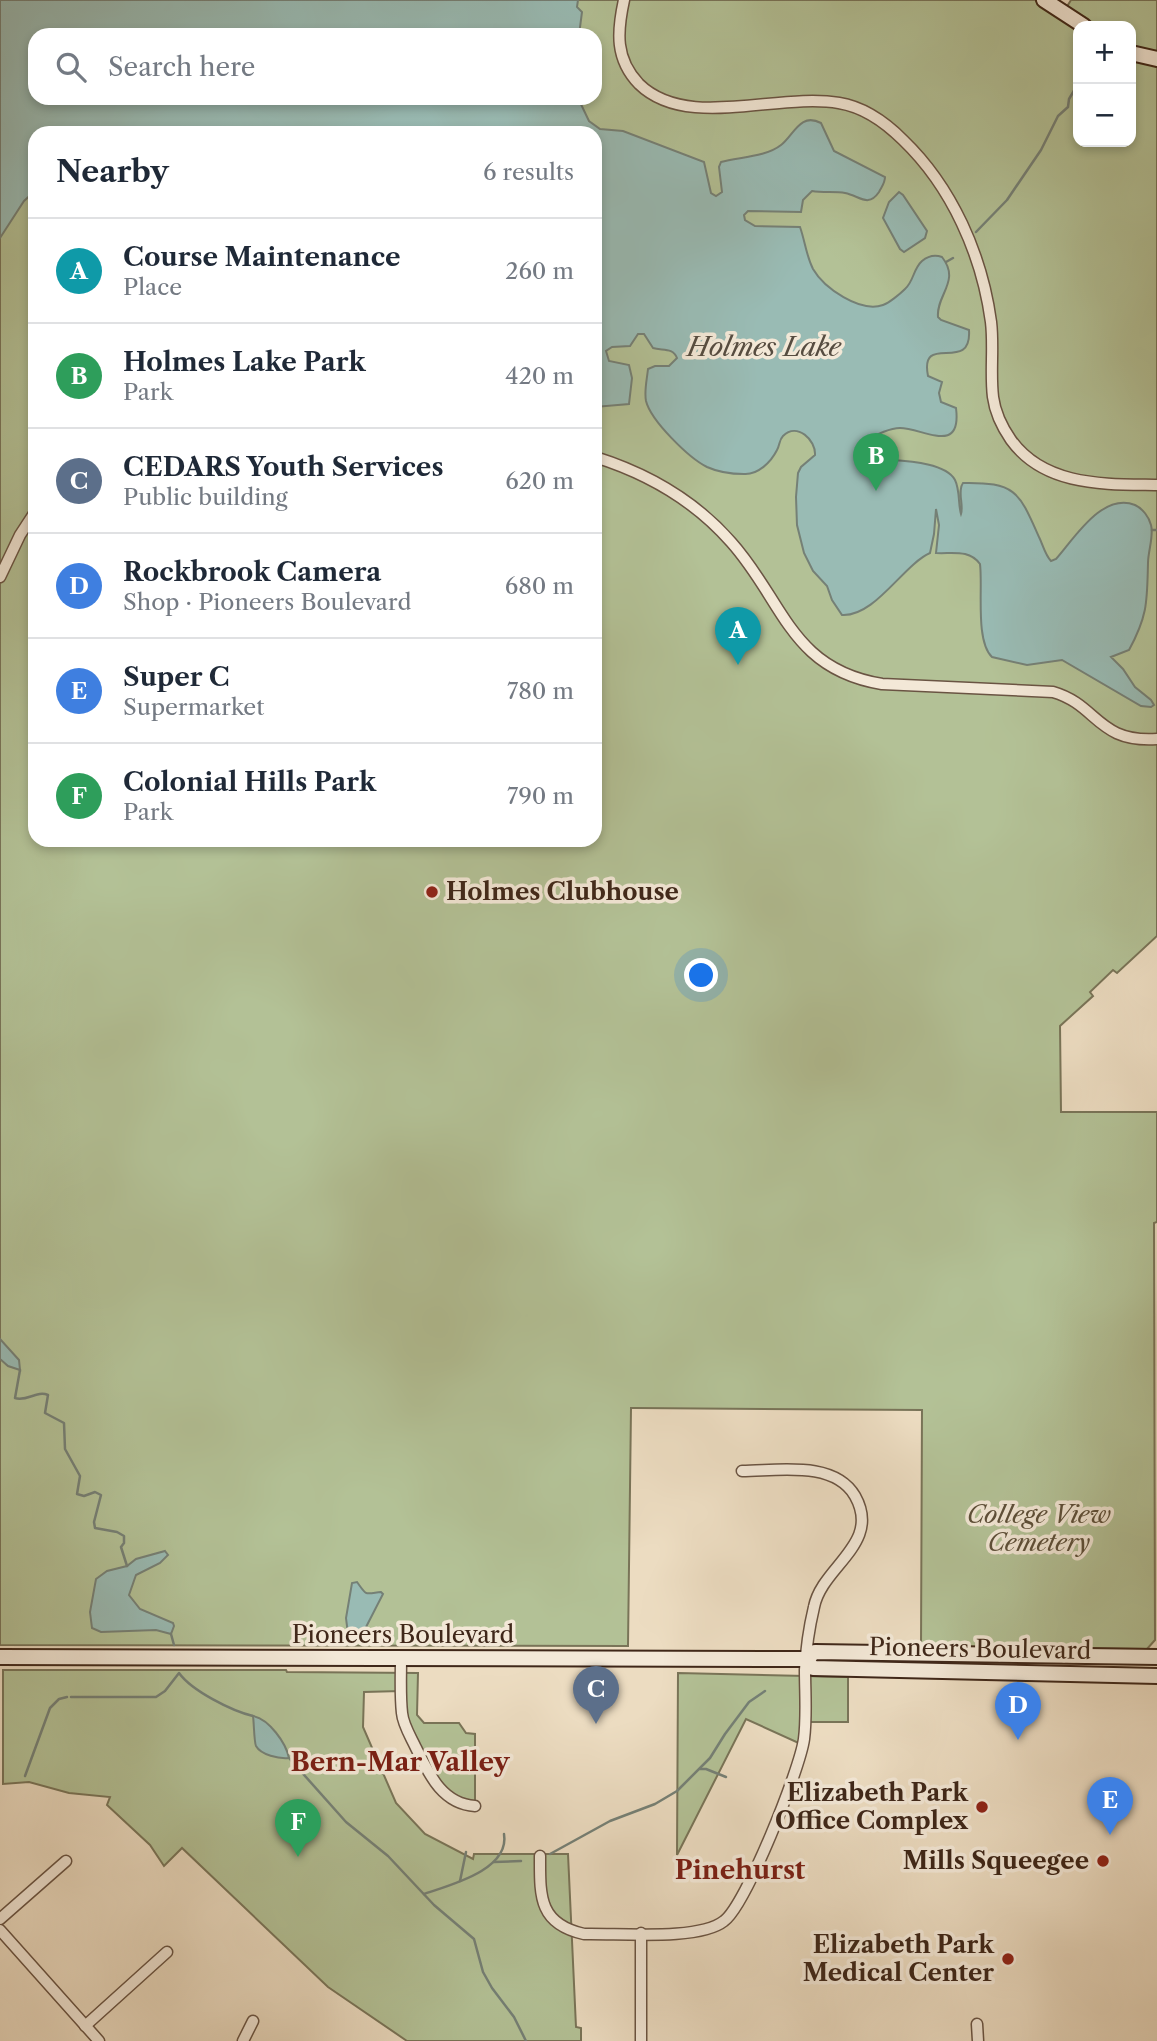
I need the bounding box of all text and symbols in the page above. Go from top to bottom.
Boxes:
map controls [1073,21,1136,147]
button: + [1073,21,1136,84]
search box [28,28,602,105]
icon: search [52,48,90,86]
text: Search here [108,51,255,83]
button: − [1073,84,1136,147]
text: Nearby [56,153,169,190]
text: 6 results [483,158,574,186]
text: Course Maintenance [123,241,401,273]
text: A [70,257,88,285]
text: 260 m [505,257,574,285]
text: Place [123,273,182,301]
water label: Holmes Lake [685,331,842,363]
text: Holmes Lake Park [123,346,366,378]
text: B [70,362,88,390]
text: 420 m [505,362,574,390]
text: Park [123,378,173,406]
pin: B [853,433,899,491]
text: CEDARS Youth Services [123,451,443,483]
text: C [70,467,88,495]
text: 620 m [505,467,574,495]
text: Public building [123,483,288,511]
text: Rockbrook Camera [123,556,381,588]
text: D [69,572,89,600]
text: 680 m [505,572,574,600]
text: Shop · Pioneers Boulevard [123,588,411,616]
pin: A [715,607,761,665]
text: Super C [123,661,230,693]
text: E [71,677,87,705]
text: 780 m [507,677,574,705]
text: Supermarket [123,693,264,721]
text: Colonial Hills Park [123,766,376,798]
text: F [71,782,87,810]
text: 790 m [507,782,574,810]
text: Park [123,798,173,826]
place label: Holmes Clubhouse [446,877,679,906]
marker: Holmes Clubhouse [424,884,440,900]
your location [684,958,718,992]
park label: College View Cemetery [967,1500,1111,1557]
street label: Pioneers Boulevard [292,1620,515,1649]
street label: Pioneers Boulevard [869,1632,1092,1665]
pin: C [573,1666,619,1724]
pin: D [995,1682,1041,1740]
district label: Bern-Mar Valley [290,1746,511,1778]
pin: E [1087,1777,1133,1835]
place label: Elizabeth Park Office Complex [775,1778,969,1835]
pin: F [275,1799,321,1857]
marker: Elizabeth Park Office Complex [974,1799,990,1815]
place label: Mills Squeegee [903,1846,1089,1875]
marker: Mills Squeegee [1095,1853,1111,1869]
district label: Pinehurst [675,1854,806,1886]
place label: Elizabeth Park Medical Center [803,1930,995,1987]
marker: Elizabeth Park Medical Center [1000,1951,1016,1967]

